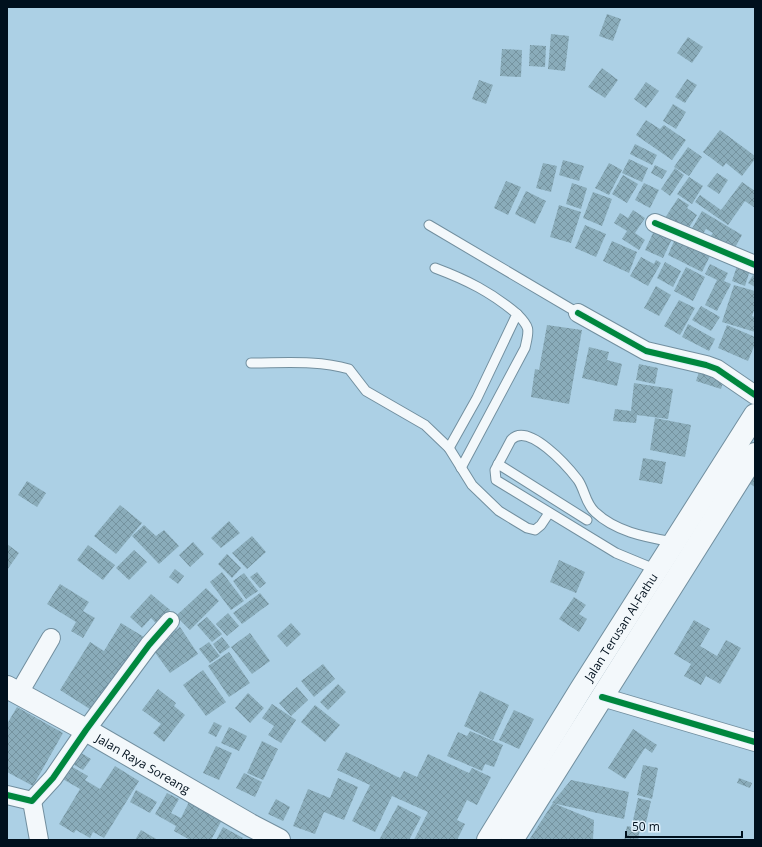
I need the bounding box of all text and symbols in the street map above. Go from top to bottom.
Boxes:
street label: Jalan Terusan Al-Fathu [579,570,661,685]
street label: Jalan Raya Soreang [92,729,194,797]
scale bar [626,813,742,839]
text: 50 m [632,818,660,835]

